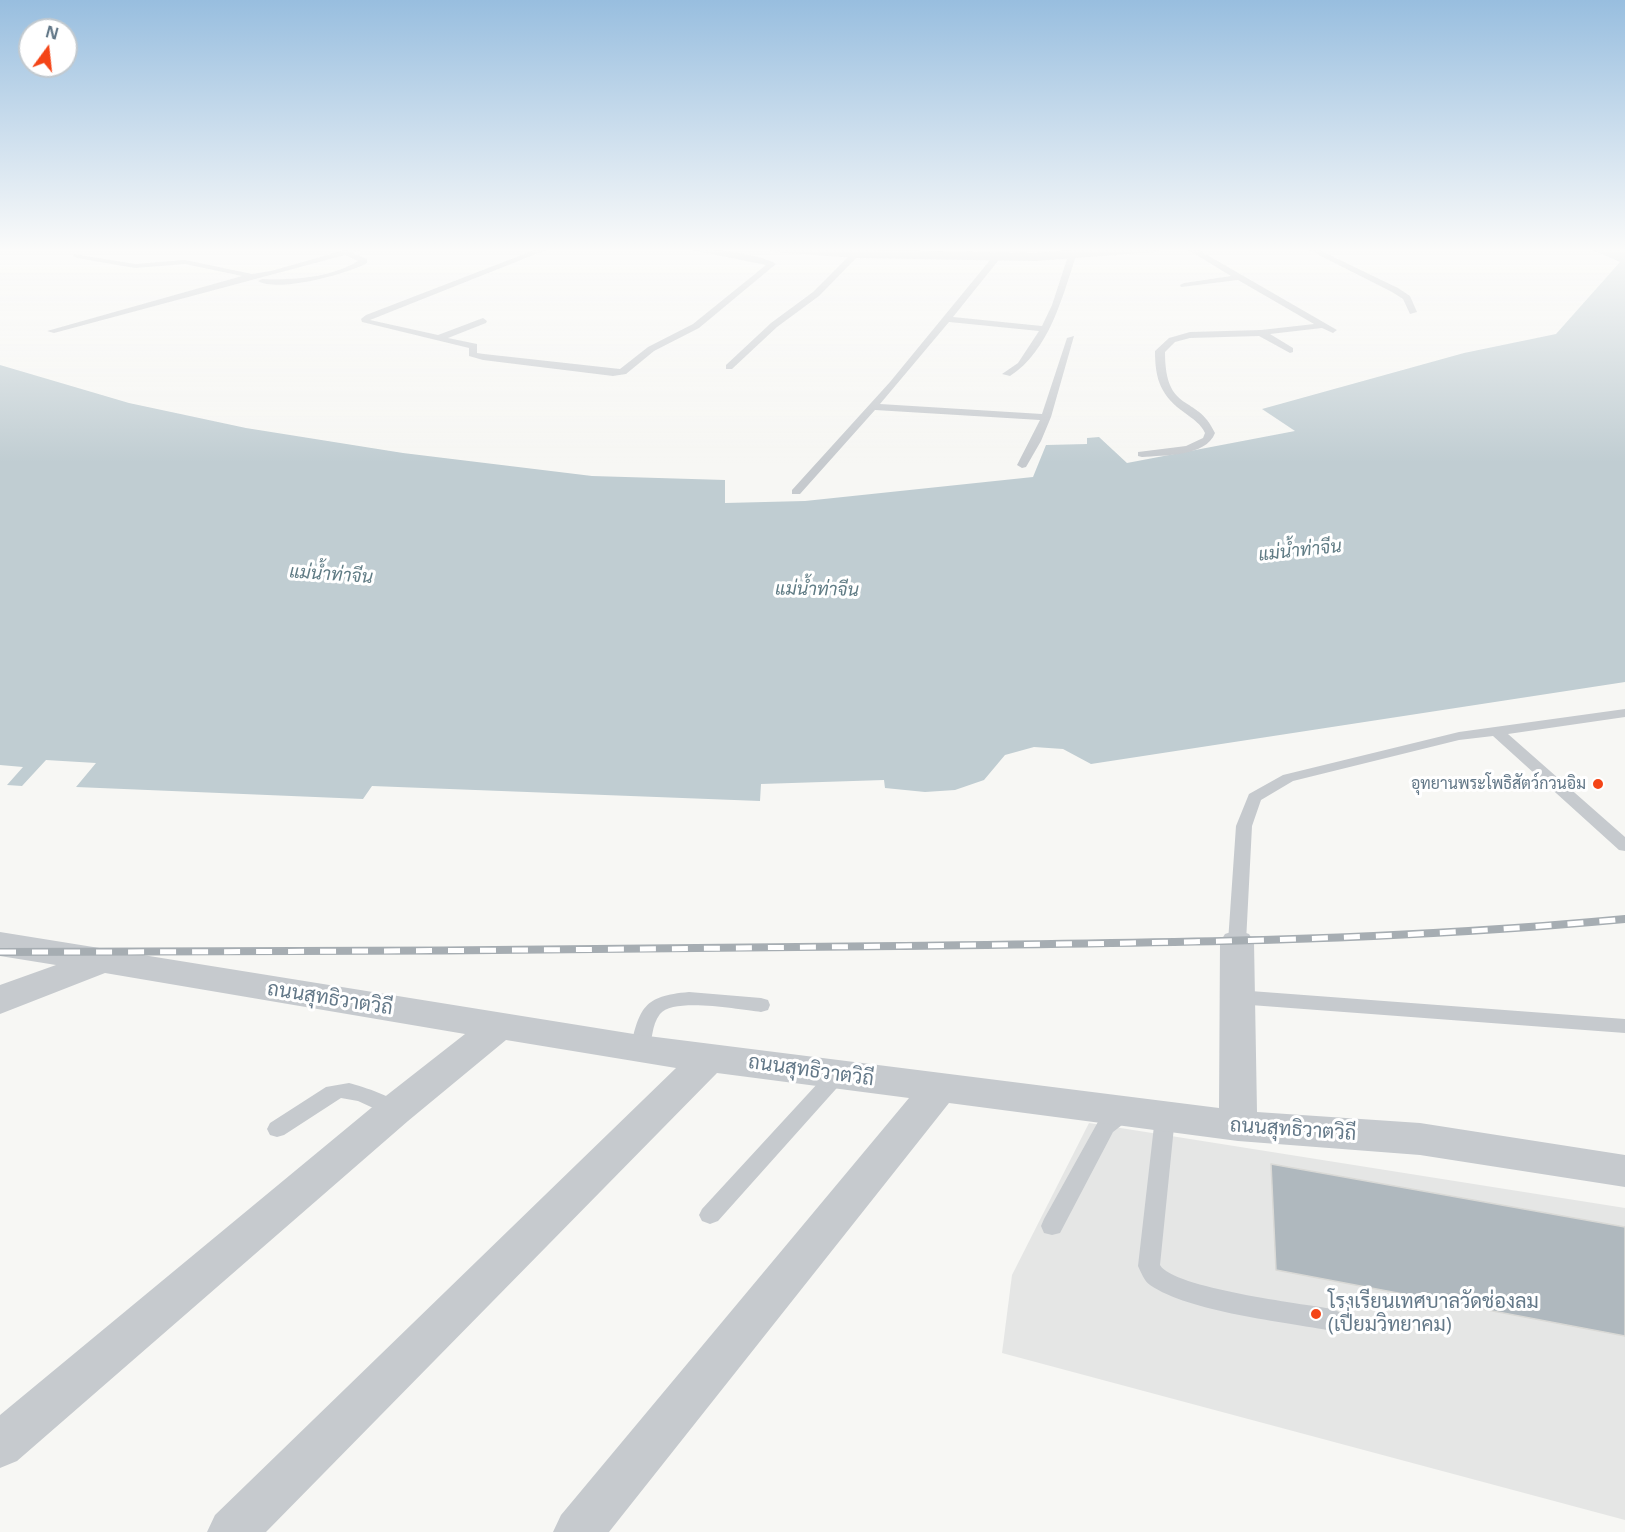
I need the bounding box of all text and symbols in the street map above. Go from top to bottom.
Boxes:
north arrow [18,18,78,78]
text: N [43,20,61,45]
water label: แม่น้ำท่าจีน [1257,536,1343,566]
water label: แม่น้ำท่าจีน [288,561,374,589]
water label: แม่น้ำท่าจีน [775,578,859,602]
place label: อุทยานพระโพธิสัตว์กวนอิม [1411,774,1586,794]
marker: อุทยานพระโพธิสัตว์กวนอิม [1591,777,1605,791]
street label: ถนนสุทธิวาตวิถี [266,977,394,1021]
street label: ถนนสุทธิวาตวิถี [747,1050,875,1092]
street label: ถนนสุทธิวาตวิถี [1229,1114,1357,1146]
place label: โรงเรียนเทศบาลวัดช่องลม (เปี่ยมวิทยาคม) [1328,1290,1539,1337]
marker: โรงเรียนเทศบาลวัดช่องลม (เปี่ยมวิทยาคม) [1309,1307,1323,1321]

